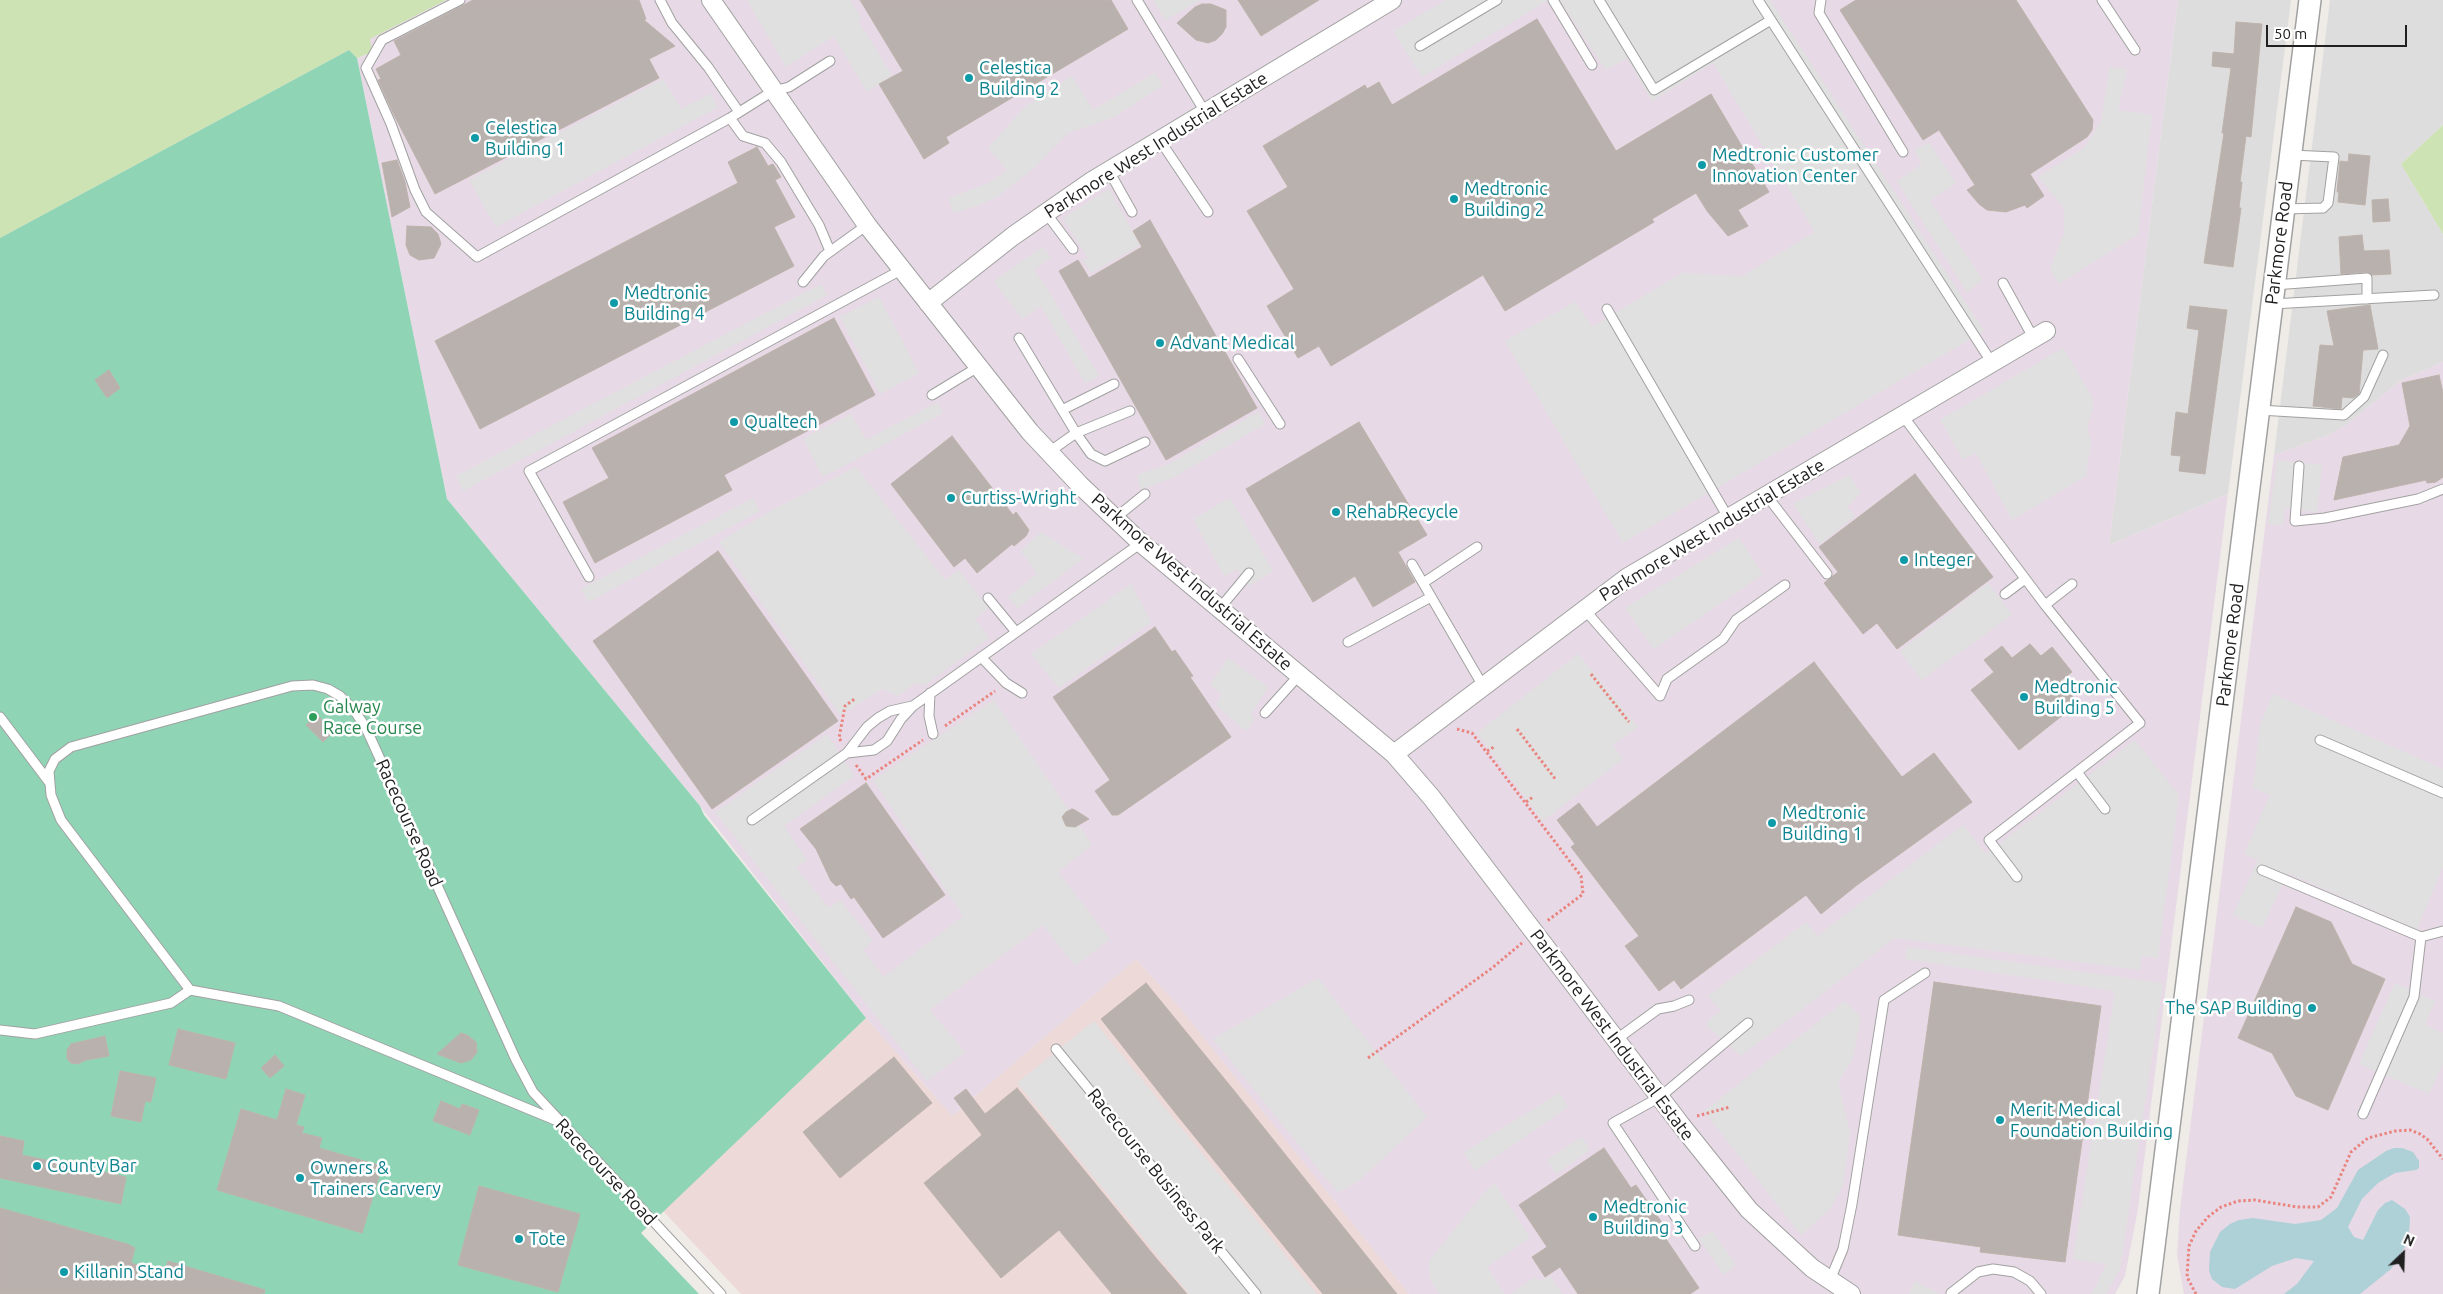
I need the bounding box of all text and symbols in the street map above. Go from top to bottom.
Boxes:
scale bar [2268,15,2409,47]
text: 50 m [2274,25,2307,42]
place label: Celestica Building 2 [979,57,1060,100]
street label: Parkmore West Industrial Estate [1040,67,1272,223]
marker: Celestica Building 2 [963,72,975,84]
place label: Celestica Building 1 [485,117,566,160]
marker: Celestica Building 1 [469,132,481,144]
place label: Medtronic Customer Innovation Center [1712,144,1878,186]
marker: Medtronic Customer Innovation Center [1696,159,1708,171]
place label: Medtronic Building 2 [1464,178,1548,220]
street label: Parkmore Road [2261,180,2297,306]
marker: Medtronic Building 2 [1448,193,1460,205]
place label: Medtronic Building 4 [624,282,708,324]
marker: Medtronic Building 4 [608,297,620,309]
place label: Advant Medical [1170,332,1294,354]
marker: Advant Medical [1154,337,1166,349]
place label: Qualtech [744,411,818,433]
marker: Qualtech [728,416,740,428]
street label: Parkmore West Industrial Estate [1595,454,1829,606]
place label: Curtiss-Wright [961,487,1077,509]
street label: Parkmore West Industrial Estate [1087,489,1297,675]
marker: Curtiss-Wright [945,492,957,504]
place label: RehabRecycle [1346,501,1459,523]
marker: RehabRecycle [1330,506,1342,518]
place label: Integer [1914,549,1973,571]
marker: Integer [1898,554,1910,566]
street label: Parkmore Road [2212,582,2248,708]
place label: Medtronic Building 5 [2034,676,2118,719]
marker: Medtronic Building 5 [2018,691,2030,703]
place label: Galway Race Course [323,696,422,739]
marker: Galway Race Course [307,711,319,723]
street label: Racecourse Road [371,756,447,890]
place label: Medtronic Building 1 [1782,802,1866,844]
marker: Medtronic Building 1 [1766,817,1778,829]
street label: Parkmore West Industrial Estate [1525,925,1699,1145]
place label: The SAP Building [2165,997,2302,1019]
marker: The SAP Building [2306,1002,2318,1014]
street label: Racecourse Business Park [1083,1084,1229,1258]
place label: Merit Medical Foundation Building [2010,1099,2173,1142]
street label: Racecourse Road [551,1114,661,1230]
marker: Merit Medical Foundation Building [1994,1114,2006,1126]
place label: County Bar [47,1155,136,1177]
place label: Owners & Trainers Carvery [310,1157,441,1200]
marker: County Bar [31,1160,43,1172]
marker: Owners & Trainers Carvery [294,1172,306,1184]
place label: Medtronic Building 3 [1603,1196,1687,1238]
marker: Medtronic Building 3 [1587,1211,1599,1223]
place label: Tote [529,1228,566,1250]
north arrow [2378,1229,2428,1279]
text: N [2401,1231,2417,1250]
marker: Tote [513,1233,525,1245]
place label: Killanin Stand [74,1261,184,1283]
marker: Killanin Stand [58,1266,70,1278]

